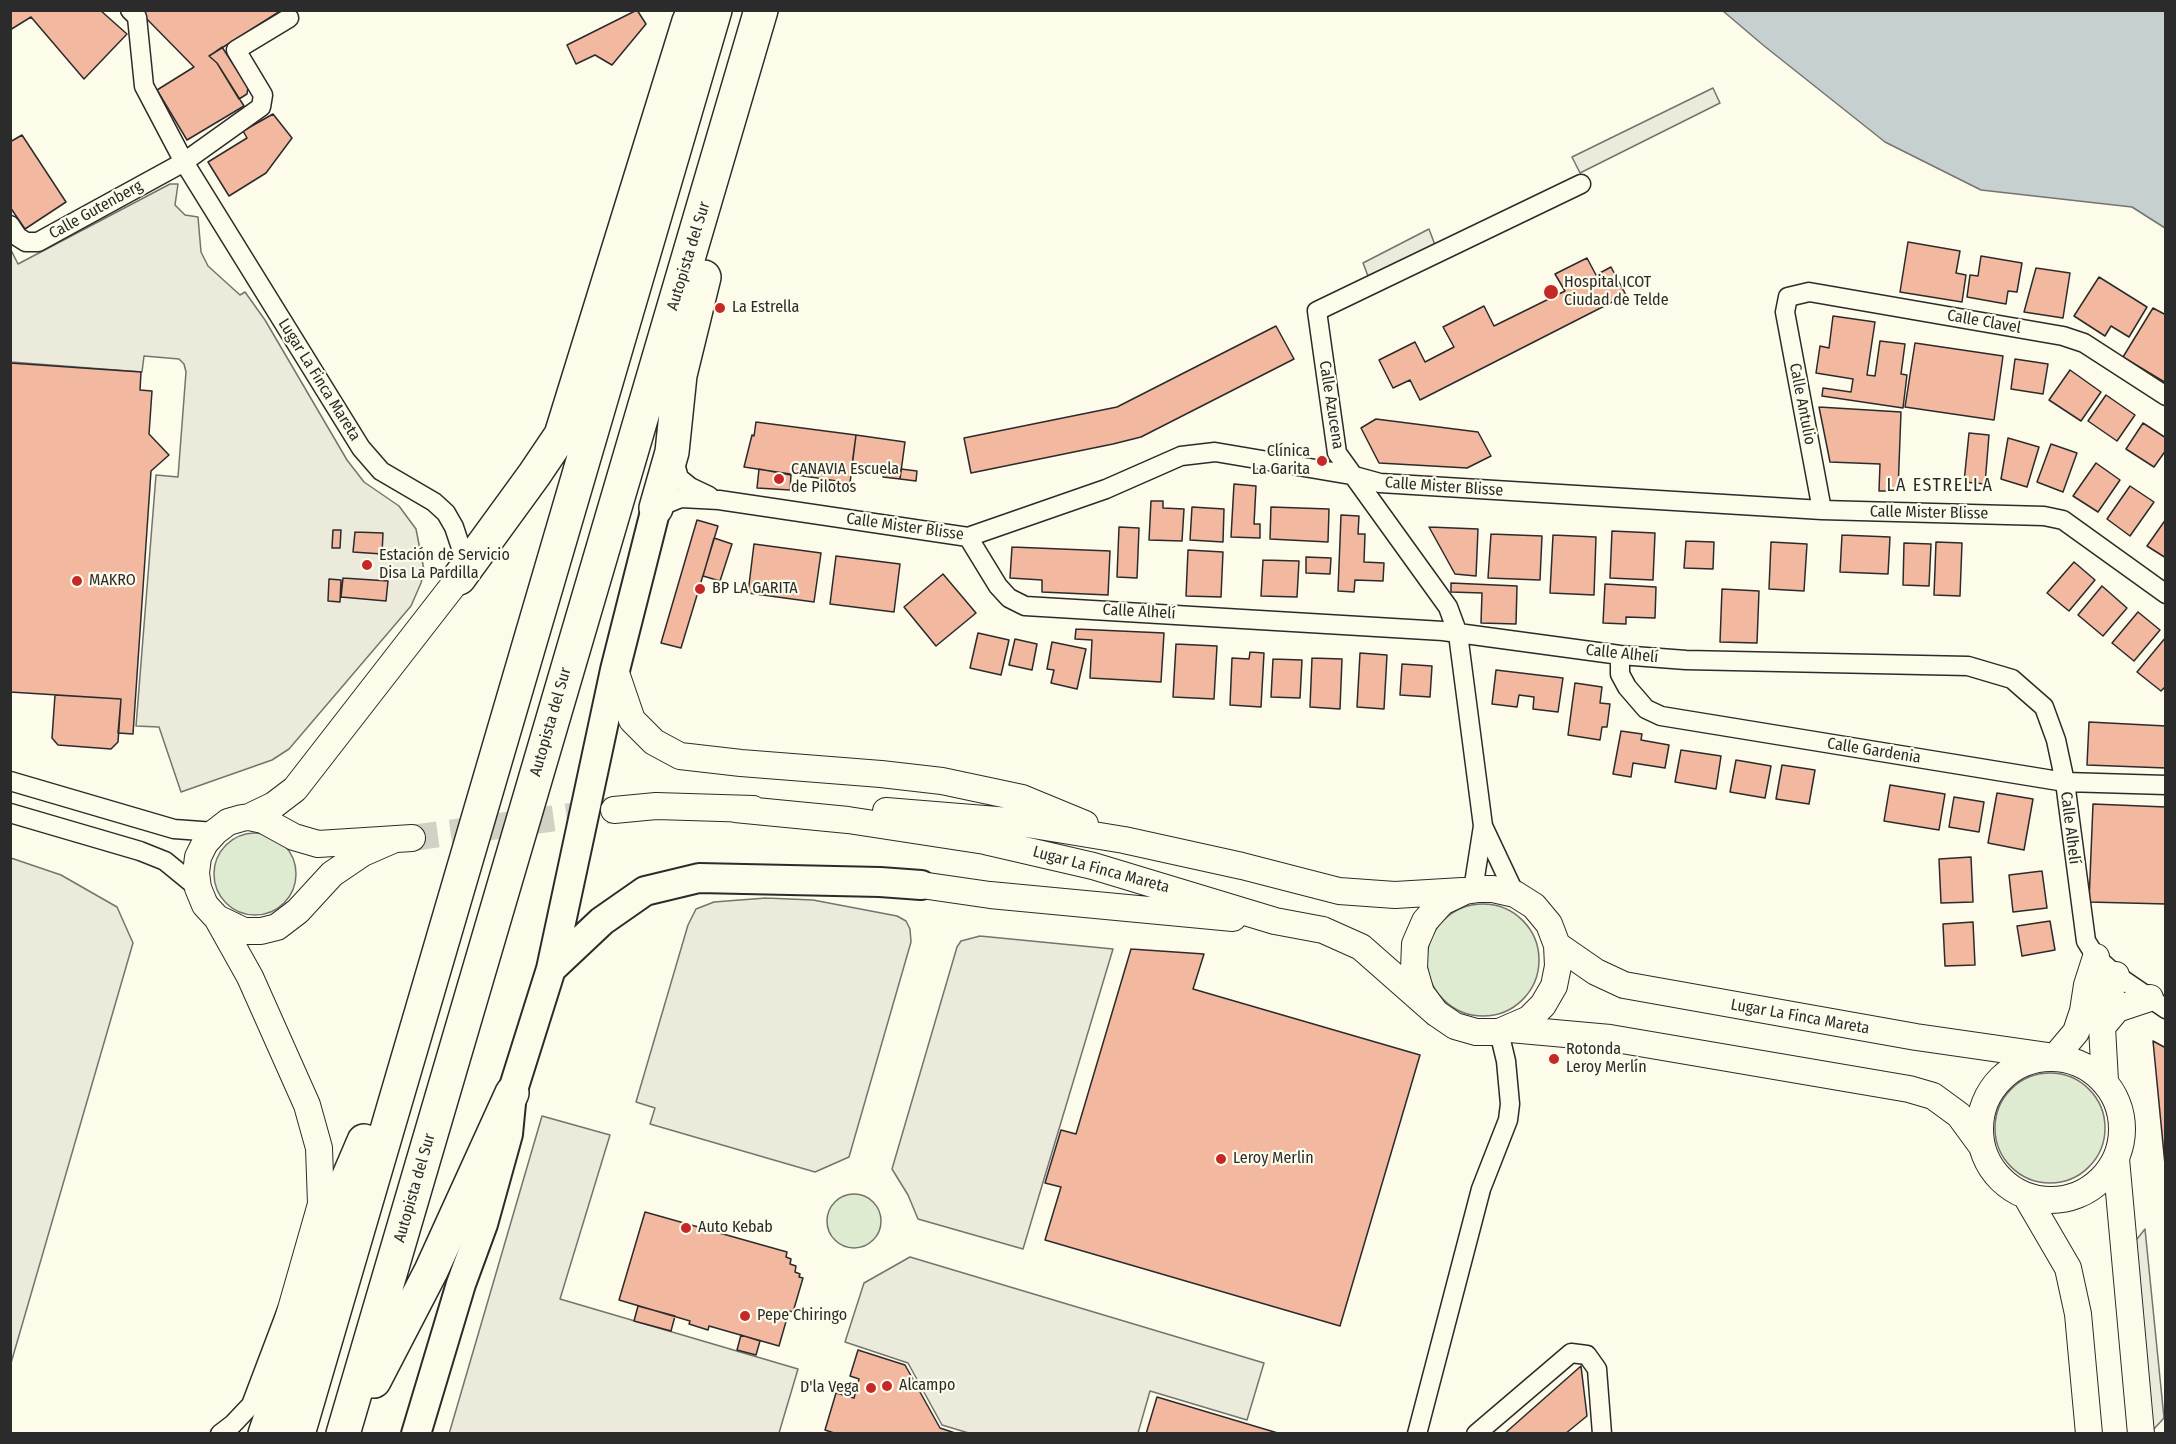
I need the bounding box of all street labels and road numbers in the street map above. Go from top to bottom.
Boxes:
street label: Calle Gutenberg [46,176,146,244]
street label: Autopista del Sur [663,199,715,313]
street label: Calle Clavel [1946,306,2022,338]
street label: Lugar La Finca Mareta [274,315,364,445]
street label: Calle Azucena [1315,359,1347,451]
street label: Calle Antulio [1785,362,1819,446]
street label: Calle Mister Blisse [1384,473,1504,501]
street label: Calle Mister Blisse [1870,502,1988,524]
street label: Calle Mister Blisse [845,509,965,545]
street label: Calle Alhelí [1102,601,1176,623]
street label: Calle Alhelí [1585,641,1659,667]
street label: Autopista del Sur [526,665,576,779]
street label: Calle Gardenia [1826,734,1922,768]
street label: Calle Alhelí [2056,791,2084,865]
street label: Lugar La Finca Mareta [1031,843,1171,897]
street label: Lugar La Finca Mareta [1729,995,1871,1039]
street label: Autopista del Sur [390,1131,440,1245]

